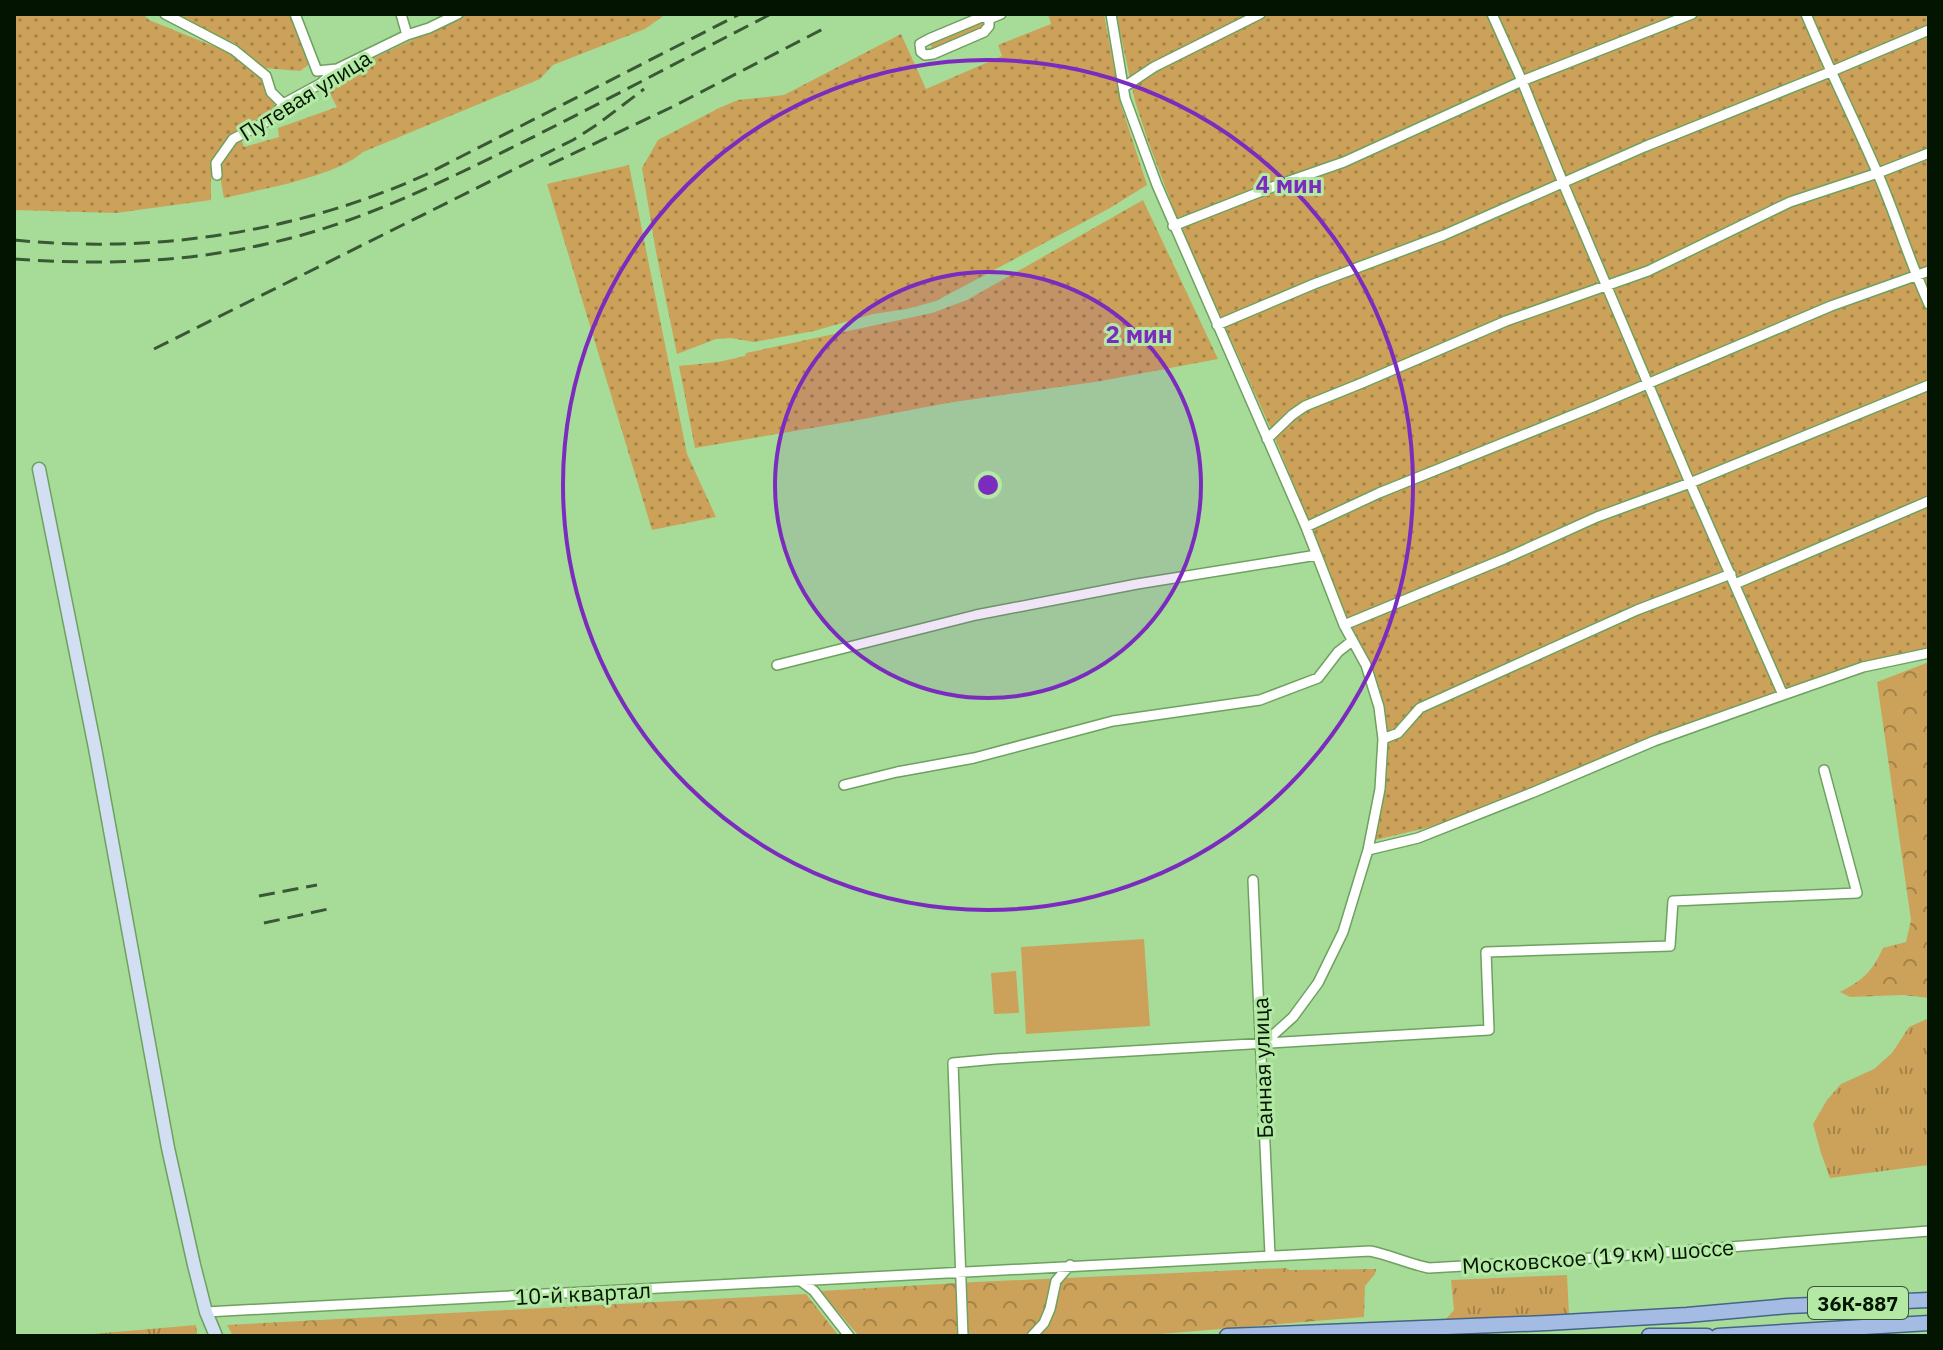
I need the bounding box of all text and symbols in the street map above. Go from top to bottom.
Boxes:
street label: Путевая улица [234,43,377,147]
text: 4 мин [1256,168,1322,200]
text: 2 мин [1106,318,1172,350]
centre of rings [974,471,1002,499]
street label: Банная улица [1245,997,1279,1139]
street label: Московское (19 км) шоссе [1461,1232,1735,1280]
street label: 10-й квартал [514,1275,652,1311]
road number: 36К-887 [1808,1287,1908,1319]

